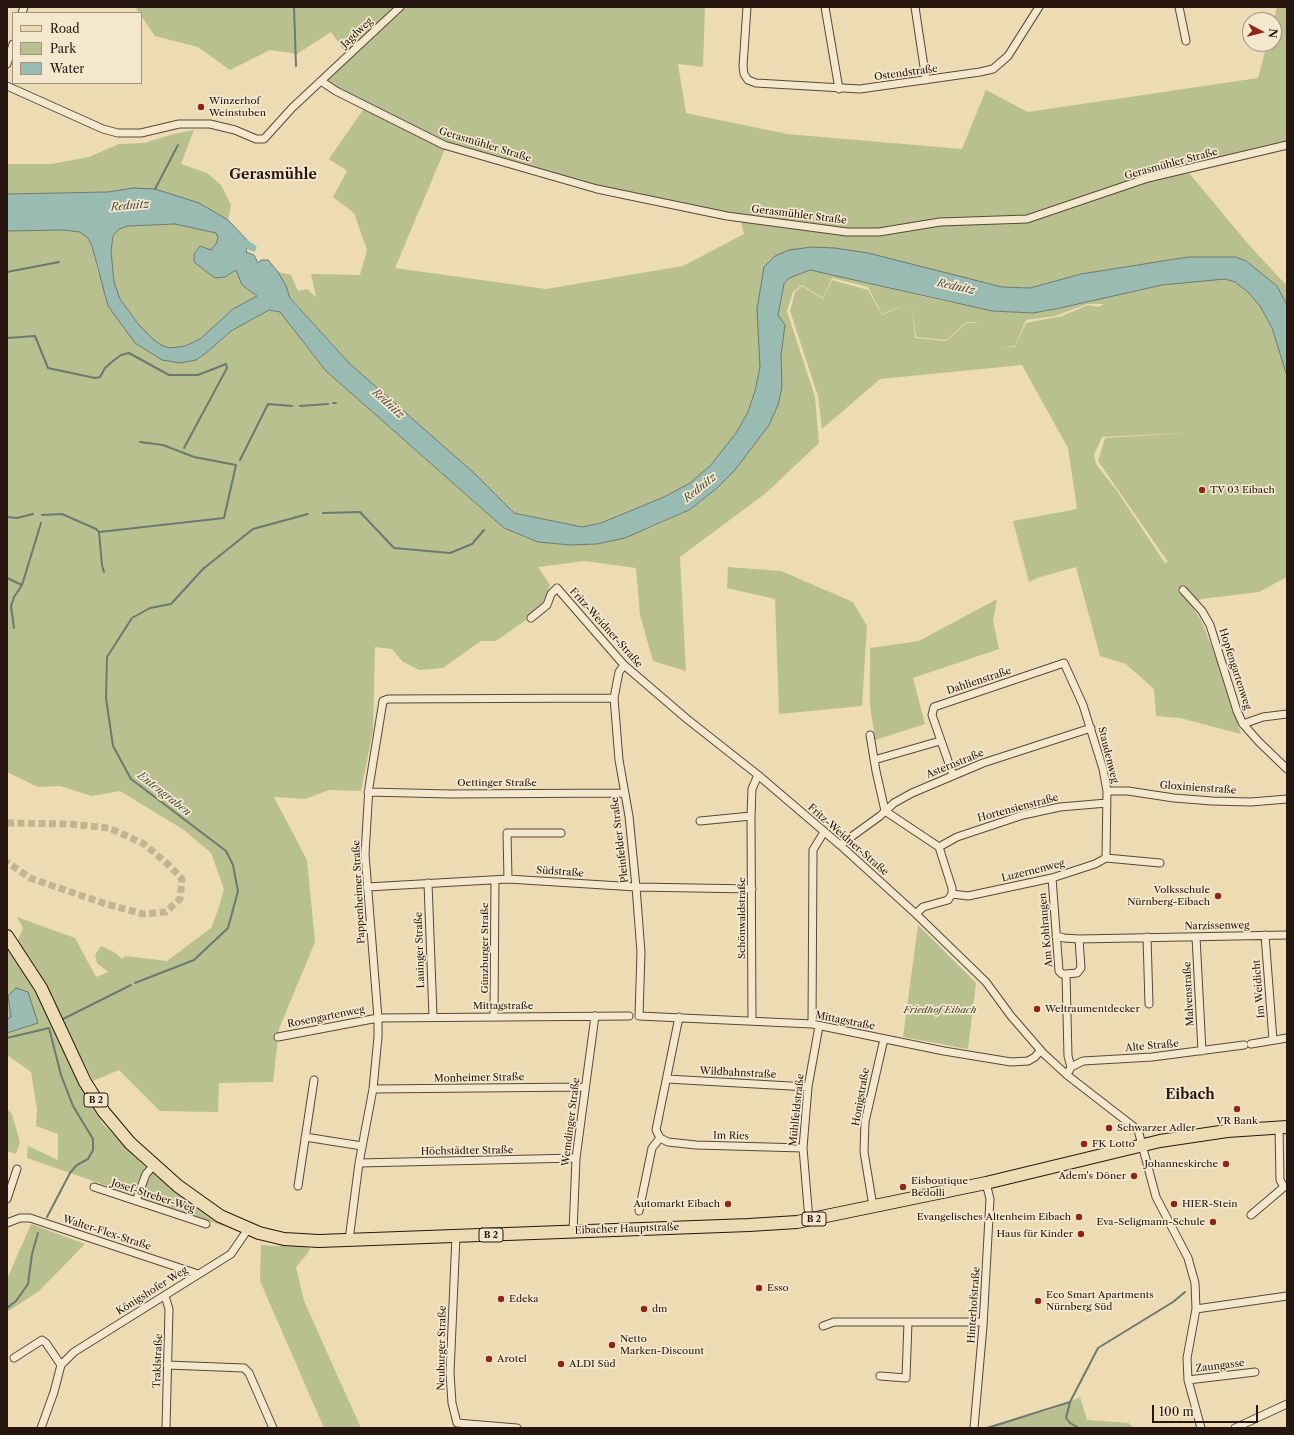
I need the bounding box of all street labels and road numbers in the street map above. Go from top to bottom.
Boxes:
street label: Jagdweg [339,15,375,51]
street label: Ostendstraße [874,63,938,83]
street label: Gerasmühler Straße [437,125,533,165]
street label: Gerasmühler Straße [1123,146,1219,182]
street label: Gerasmühler Straße [751,203,847,227]
street label: Fritz-Weidner-Straße [567,586,645,670]
street label: Hopfengartenweg [1216,627,1254,711]
street label: Dahlienstraße [945,665,1013,697]
street label: Staudenweg [1095,726,1121,784]
street label: Asternstraße [924,747,986,781]
street label: Oettinger Straße [457,777,537,789]
street label: Gloxinienstraße [1159,779,1237,797]
street label: Hortensienstraße [976,791,1060,825]
street label: Pleinfelder Straße [609,796,631,884]
street label: Fritz-Weidner-Straße [805,802,891,878]
street label: Pappenheimer Straße [350,840,368,944]
street label: Luzernenweg [1000,857,1066,885]
street label: Südstraße [536,864,584,880]
street label: Schönwaldstraße [736,877,748,959]
street label: Am Kohlrangen [1037,892,1055,968]
street label: Günzburger Straße [479,902,491,994]
street label: Lauinger Straße [413,912,427,988]
street label: Narzissenweg [1184,919,1250,933]
street label: Im Weidicht [1250,959,1268,1019]
street label: Malvenstraße [1181,961,1197,1027]
street label: Mittagstraße [473,1000,533,1012]
street label: Rosengartenweg [286,1004,366,1030]
street label: Mittagstraße [814,1009,876,1033]
street label: Alte Straße [1125,1038,1179,1054]
street label: Wildbahnstraße [699,1065,777,1081]
street label: Honigstraße [850,1067,872,1127]
street label: Monheimer Straße [434,1071,524,1085]
street label: Mühlfeldstraße [787,1073,807,1147]
street label: Wemdinger Straße [560,1077,582,1167]
road number: B 2 [84,1093,108,1107]
street label: Im Ries [713,1130,749,1142]
street label: Höchstädter Straße [421,1144,513,1158]
street label: Josef-Streber-Weg [110,1177,196,1215]
road number: B 2 [802,1212,826,1226]
street label: Walter-Flex-Straße [61,1213,153,1253]
street label: Eibacher Hauptstraße [574,1221,680,1237]
road number: B 2 [479,1228,503,1242]
street label: Königshofer Weg [114,1264,190,1318]
street label: Hinterhofstraße [965,1266,983,1344]
street label: Neuburger Straße [435,1305,449,1391]
street label: Traklstraße [151,1333,165,1389]
street label: Zaungasse [1195,1357,1245,1375]

